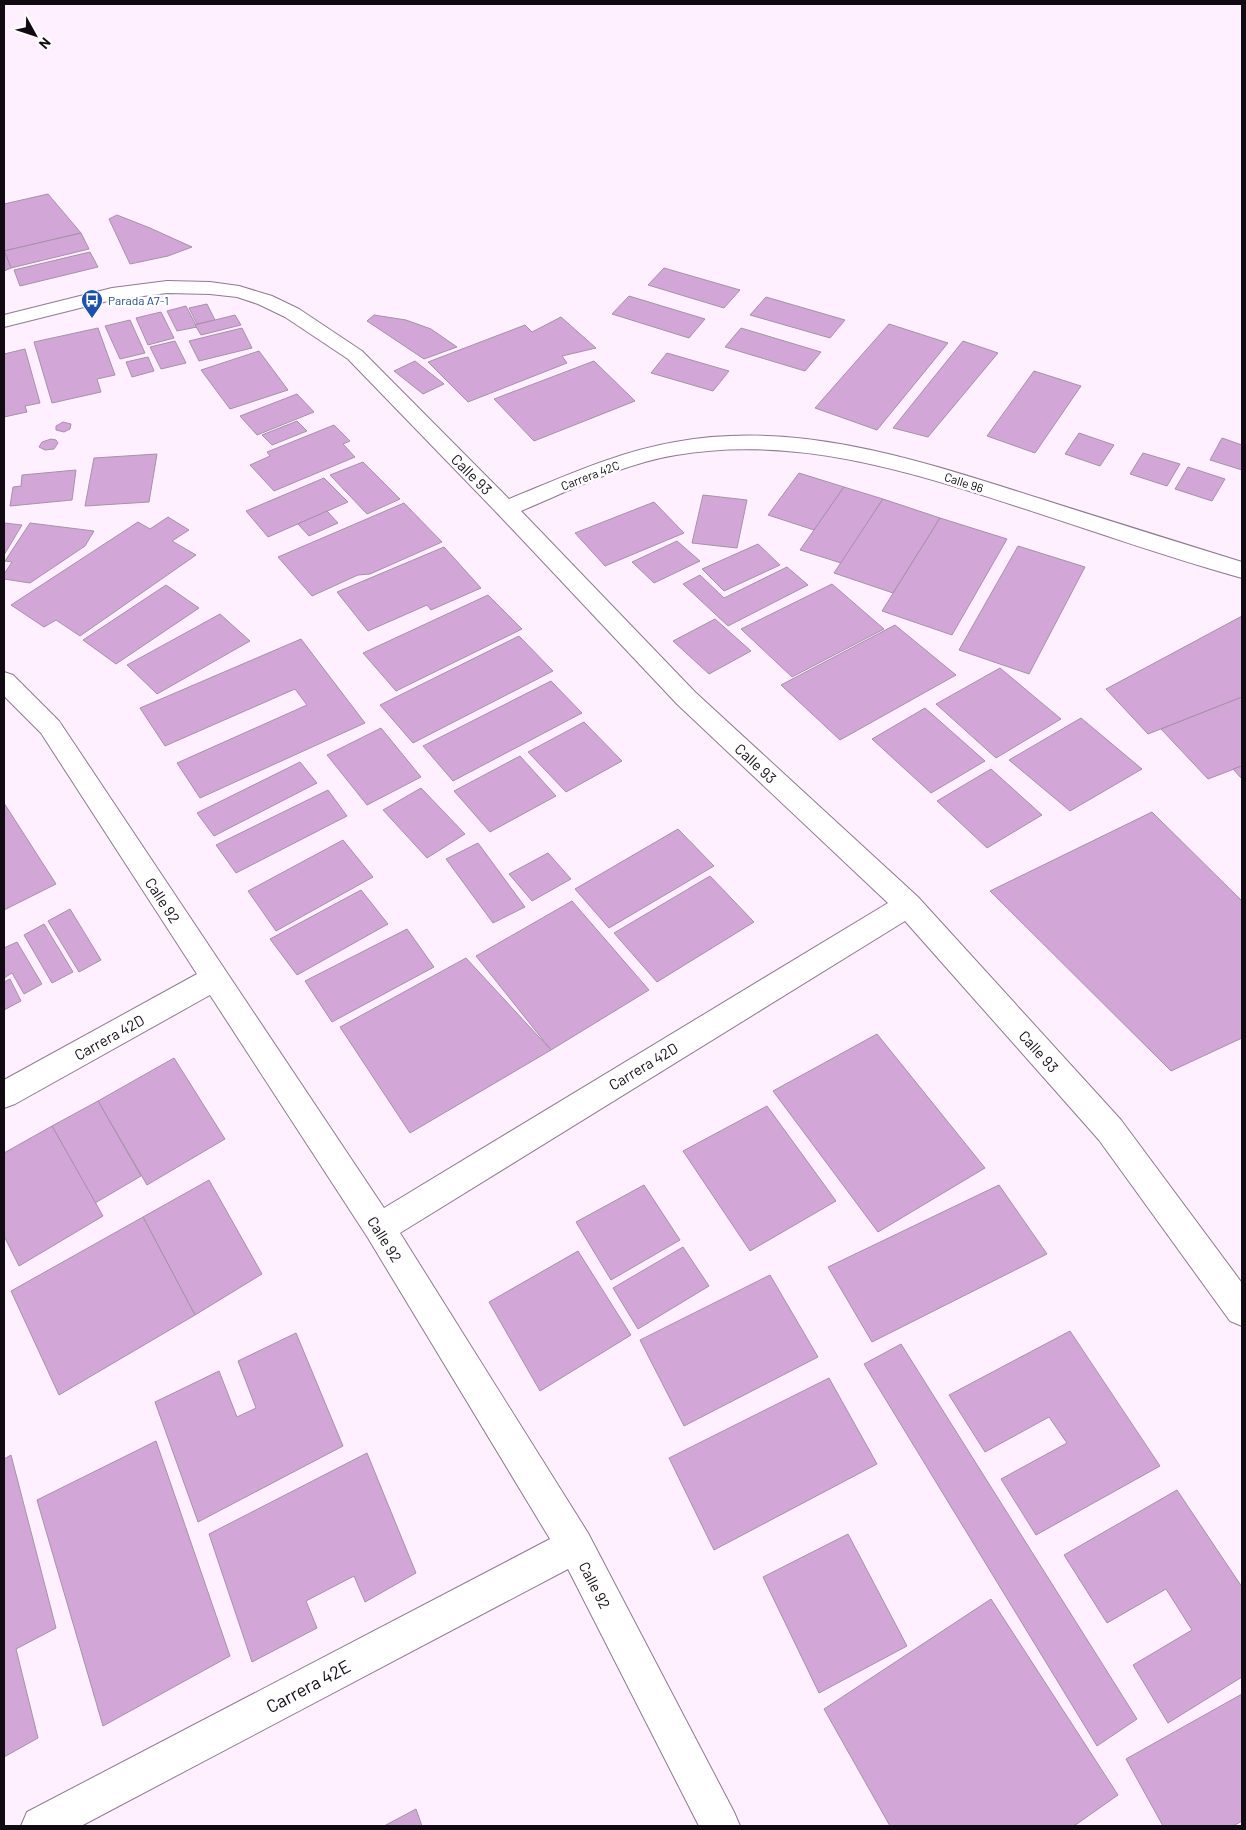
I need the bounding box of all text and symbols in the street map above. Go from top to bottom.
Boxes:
north arrow [10,10,60,60]
text: N [36,35,55,53]
bus stop icon: Parada A7-1 [80,288,104,319]
place label: Parada A7-1 [108,293,169,307]
street label: Calle 93 [448,450,496,498]
street label: Carrera 42C [559,457,621,493]
street label: Calle 96 [943,469,985,495]
street label: Calle 93 [732,739,780,787]
street label: Calle 92 [142,874,184,926]
street label: Carrera 42D [71,1010,147,1064]
street label: Calle 93 [1016,1026,1062,1076]
street label: Carrera 42D [605,1038,681,1094]
street label: Calle 92 [364,1213,406,1265]
street label: Calle 92 [576,1558,614,1612]
street label: Carrera 42E [262,1655,354,1717]

